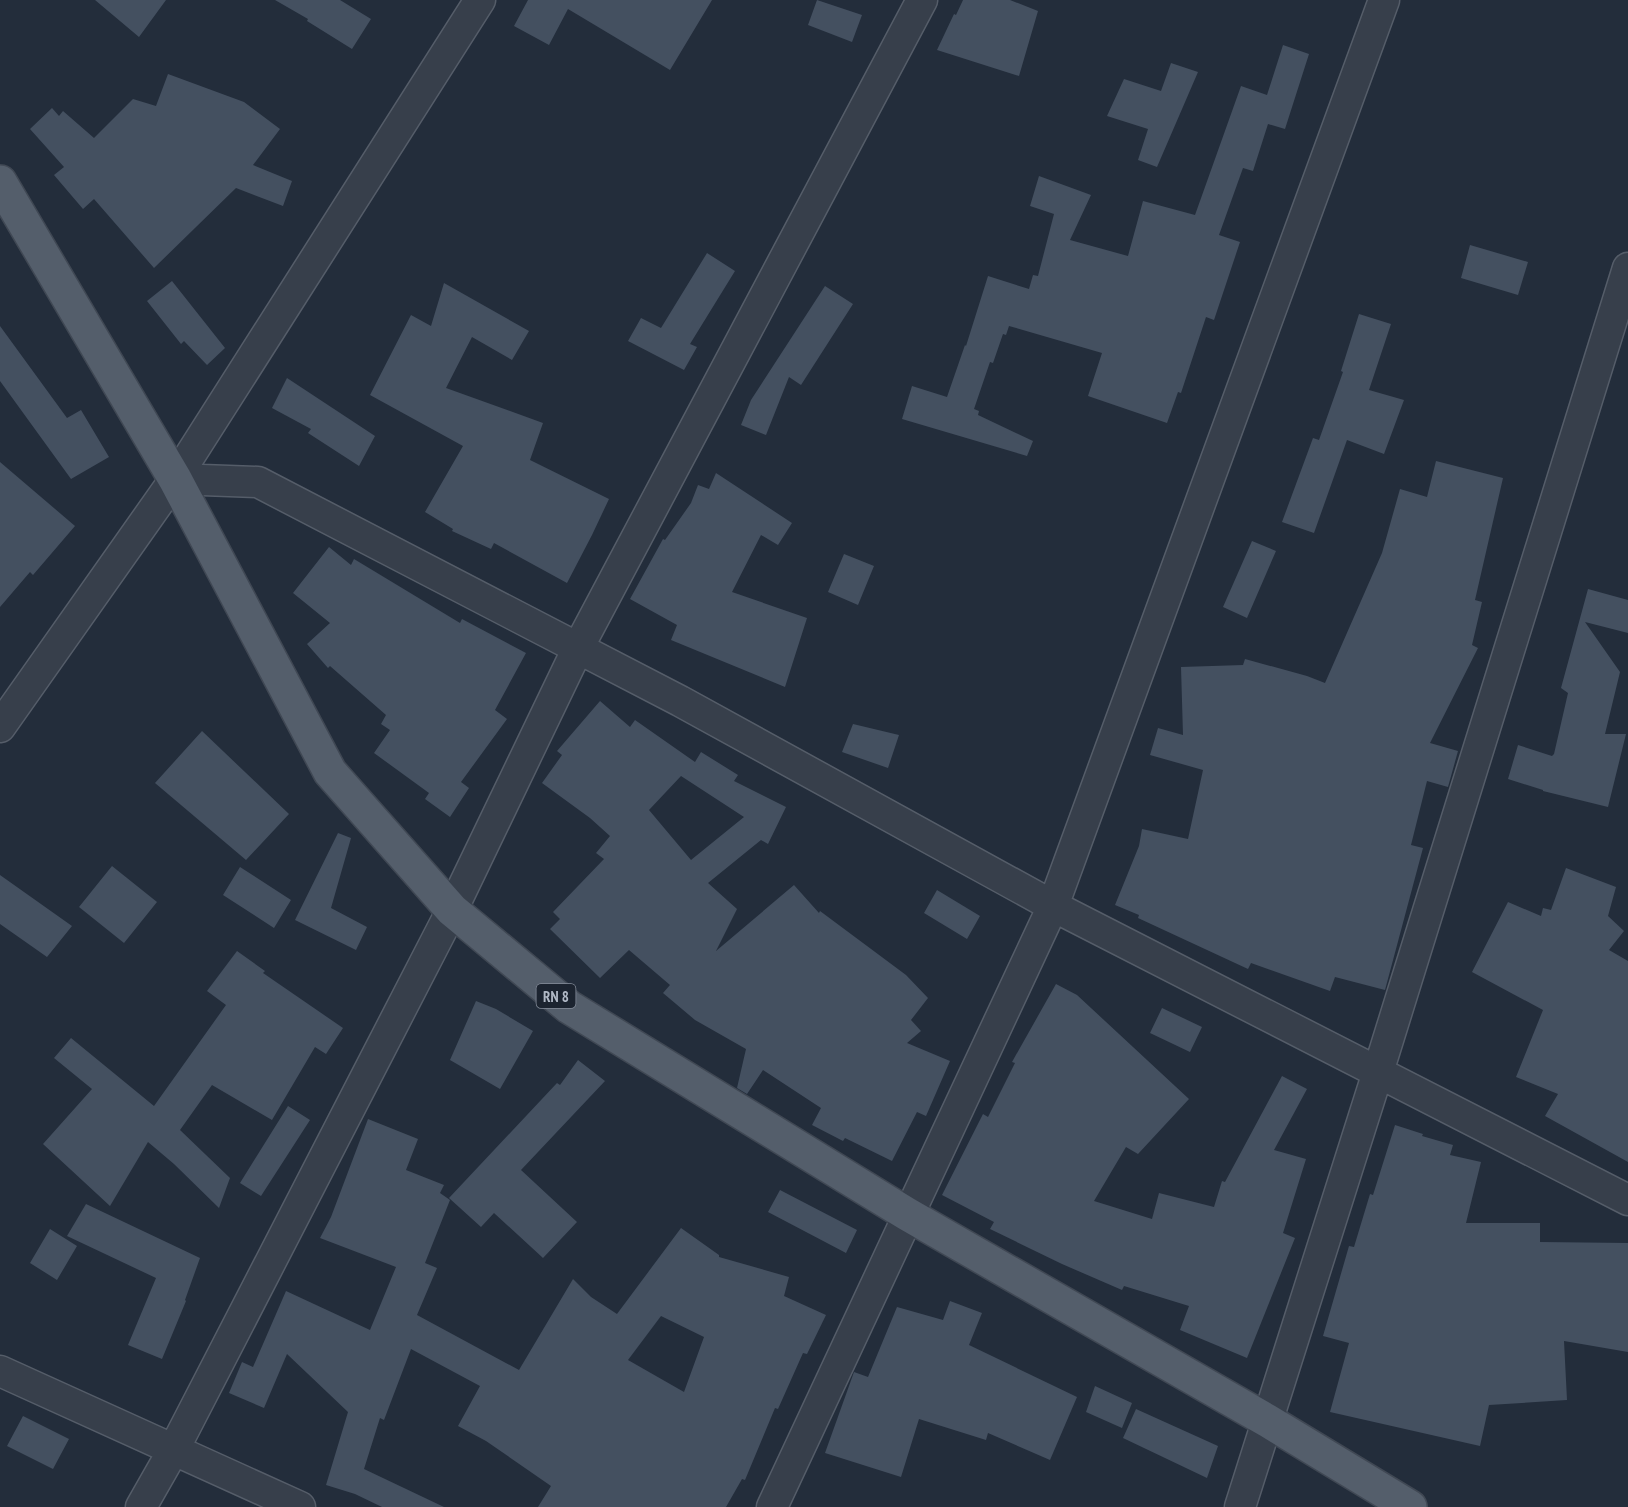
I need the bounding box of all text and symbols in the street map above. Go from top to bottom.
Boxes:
road number: RN 8 [536,984,576,1008]

